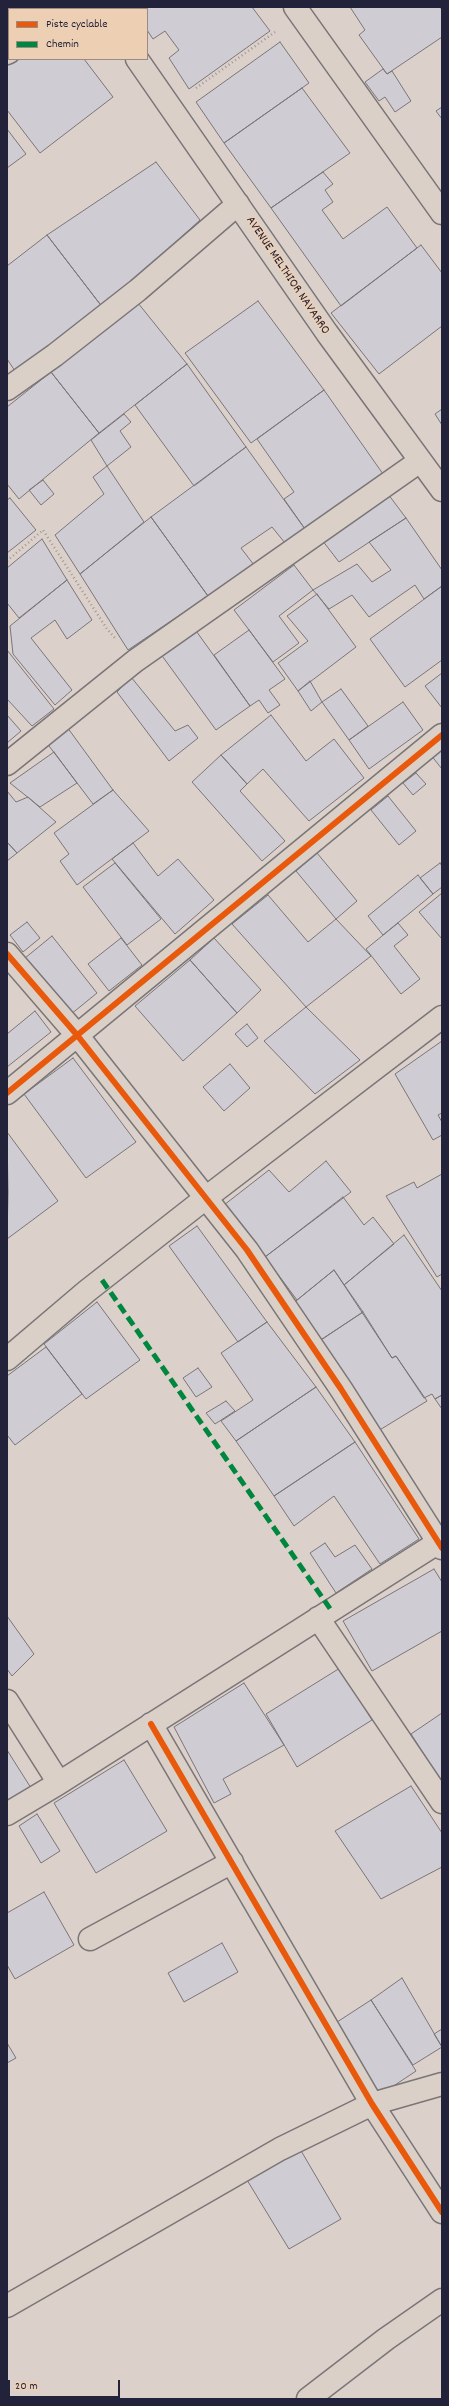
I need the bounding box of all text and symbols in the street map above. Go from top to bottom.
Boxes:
legend [8,8,148,60]
text: Piste cyclable [46,16,107,33]
text: Chemin [46,36,79,53]
street label: AVENUE MELTHIOR NAVARRO [242,214,332,338]
scale bar [10,2372,122,2398]
text: 20 m [15,2378,38,2395]

